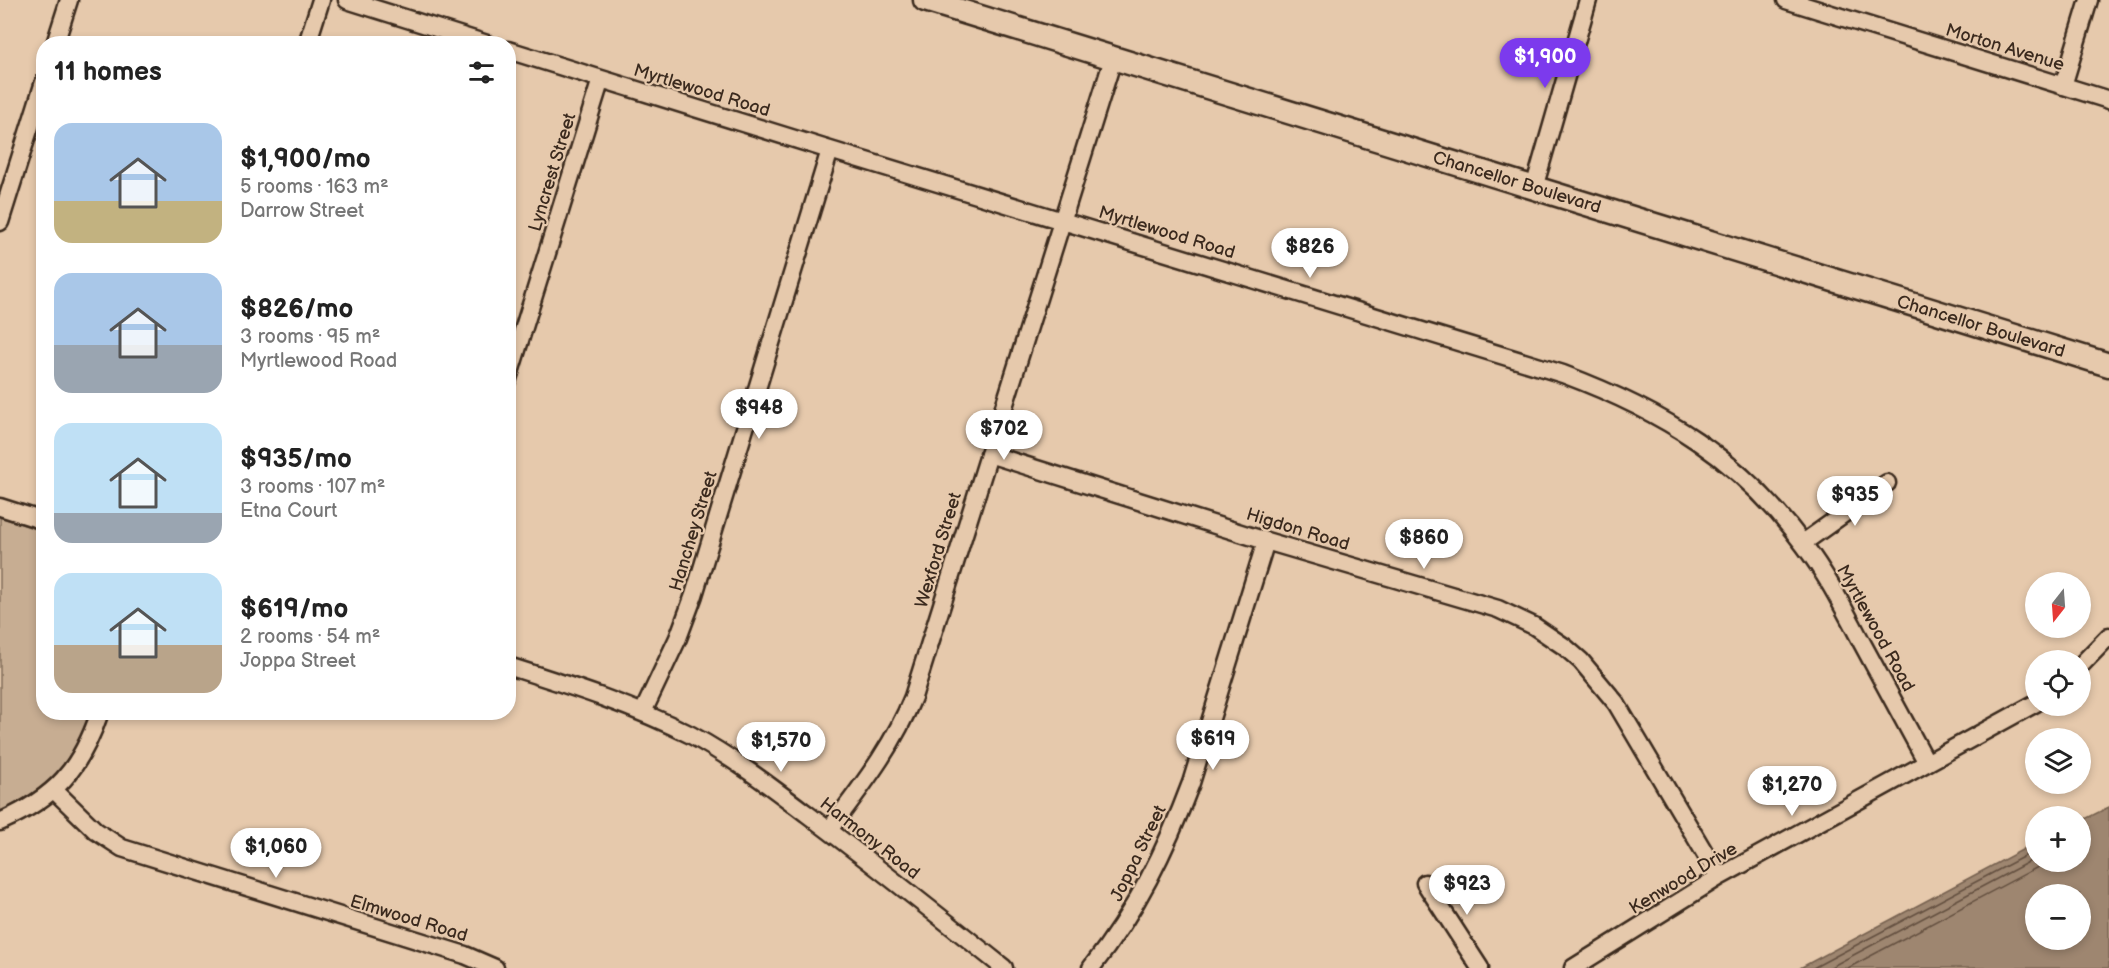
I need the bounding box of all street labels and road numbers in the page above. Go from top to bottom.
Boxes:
street label: Morton Avenue [1943,19,2067,76]
street label: Myrtlewood Road [631,60,773,121]
street label: Lyncrest Street [525,110,581,234]
street label: Chancellor Boulevard [1430,147,1603,218]
street label: Myrtlewood Road [1096,202,1238,263]
street label: Chancellor Boulevard [1894,291,2067,362]
street label: Hanchey Street [665,468,722,594]
street label: Wexford Street [911,489,966,610]
street label: Higdon Road [1244,504,1352,555]
street label: Myrtlewood Road [1832,561,1919,695]
street label: Harmony Road [816,793,924,884]
street label: Joppa Street [1106,801,1171,905]
street label: Kenwood Drive [1626,838,1741,919]
street label: Elmwood Road [348,891,470,946]

